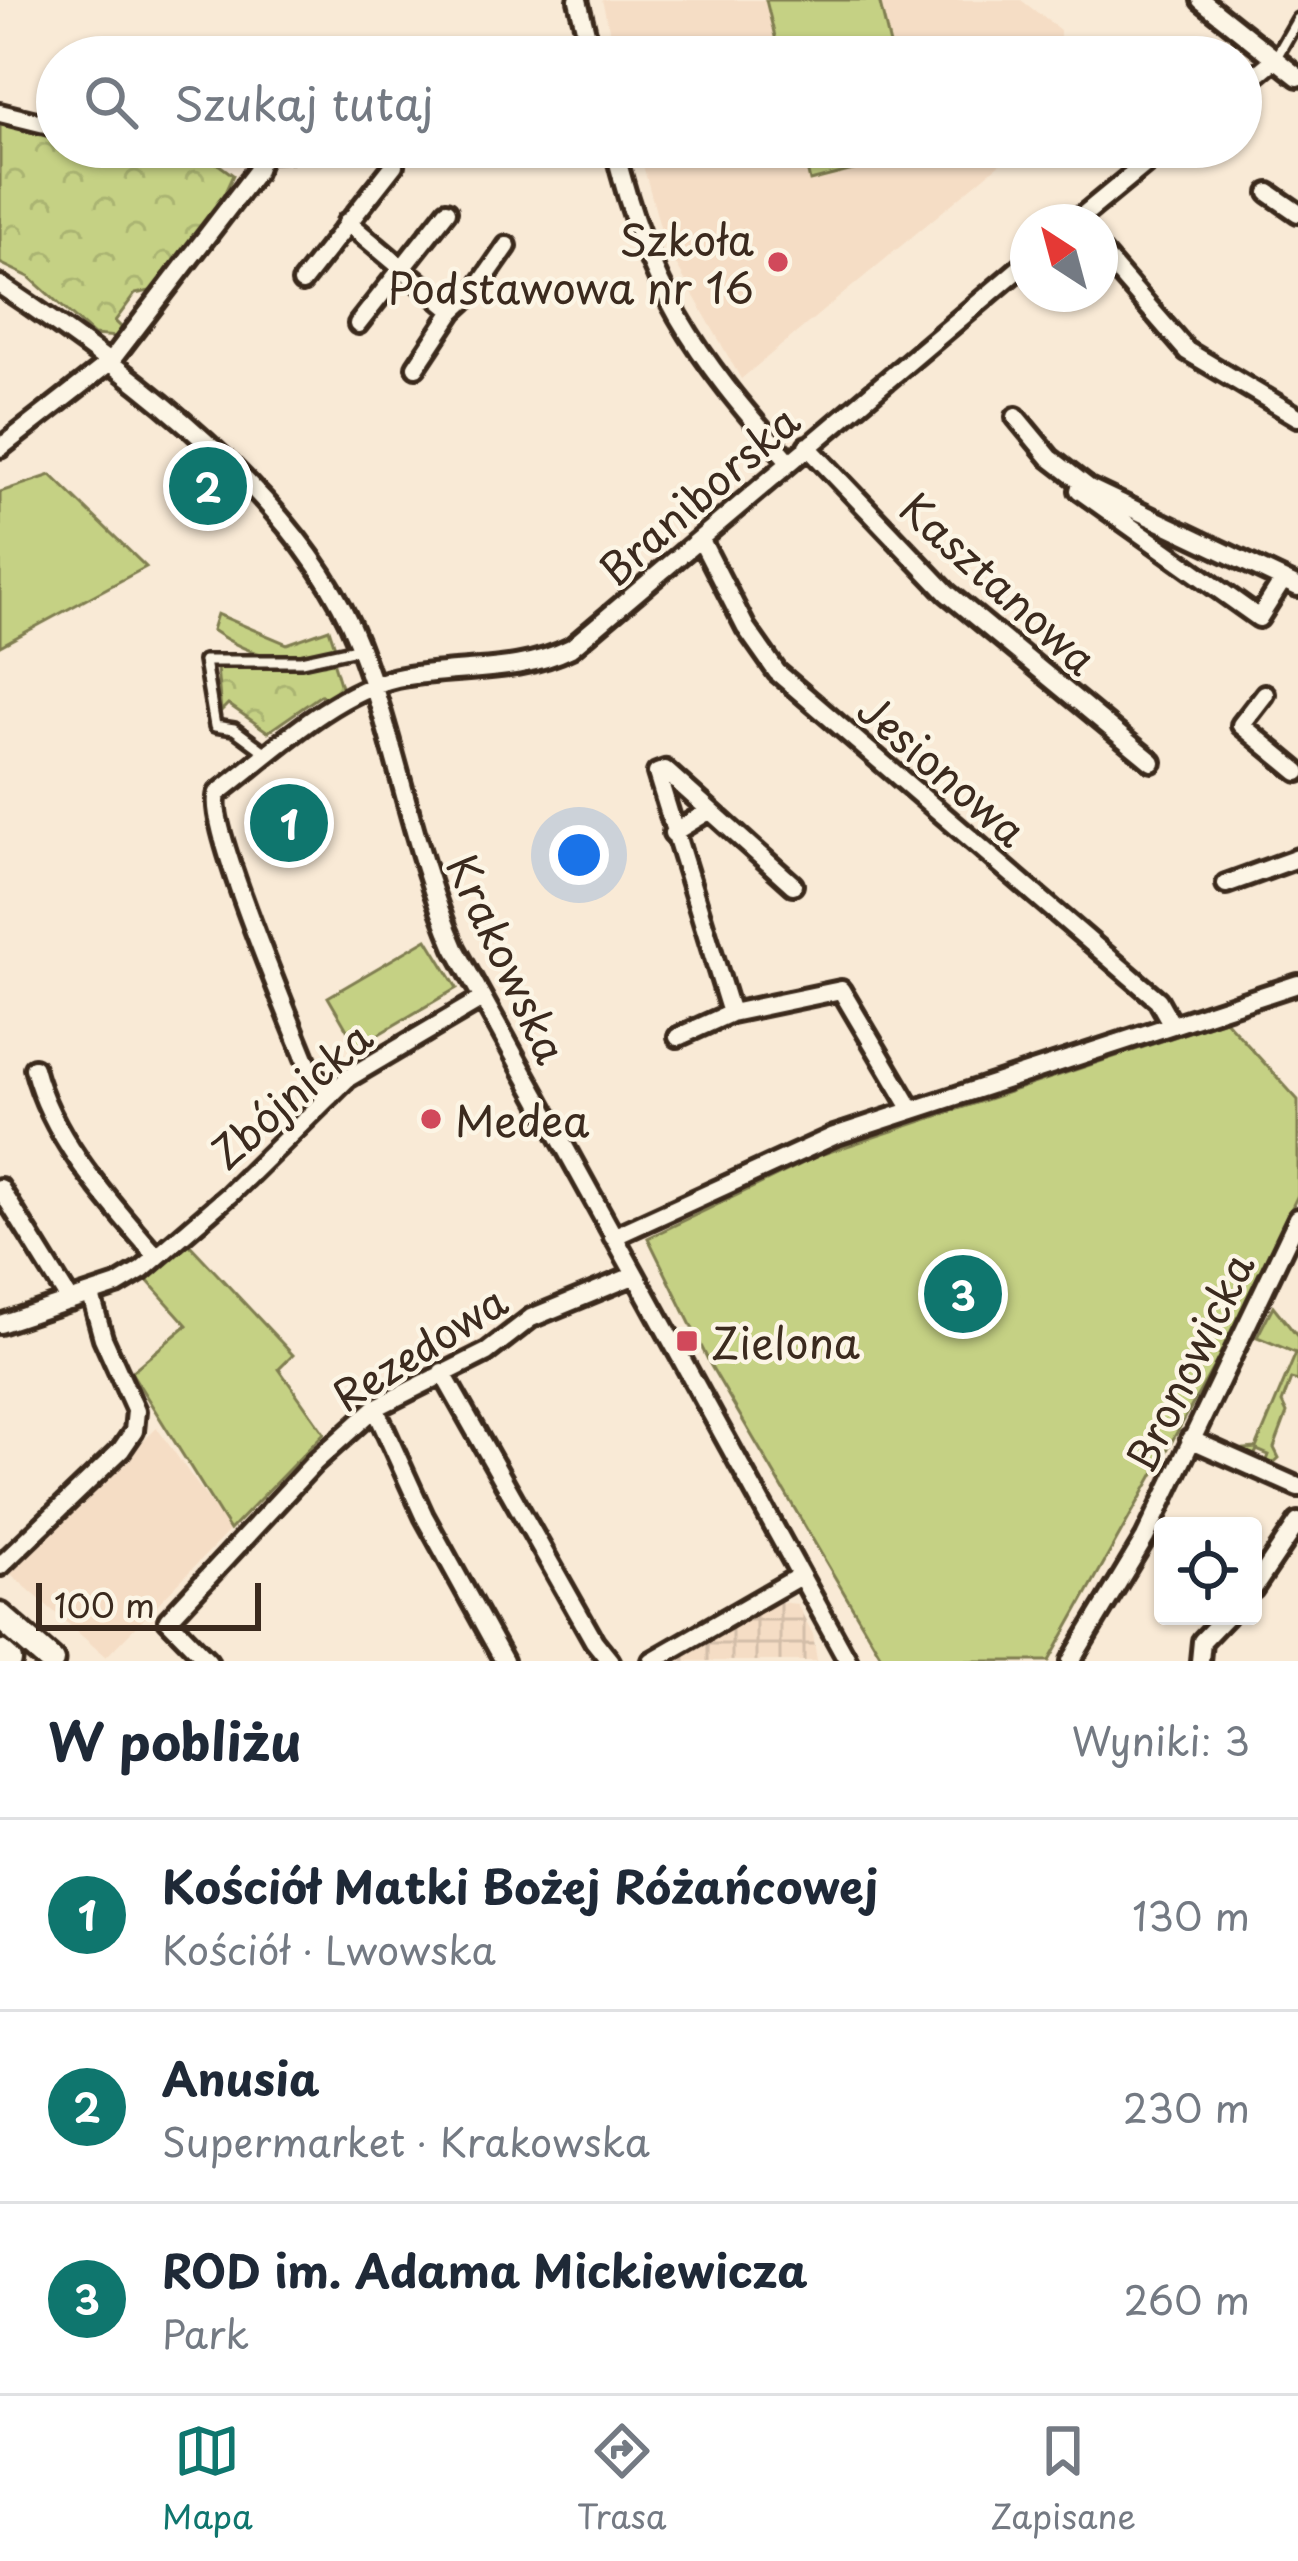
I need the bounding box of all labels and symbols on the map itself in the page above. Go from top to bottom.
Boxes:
north arrow [1010,204,1118,312]
place label: Szkoła Podstawowa nr 16 [388,207,754,318]
marker: Szkoła Podstawowa nr 16 [765,249,791,275]
street label: Braniborska [584,389,812,599]
pin: 2 [169,441,247,531]
street label: Kasztanowa [887,476,1111,688]
street label: Jesionowa [845,678,1041,860]
pin: 1 [250,778,328,868]
your location [549,825,609,885]
street label: Krakowska [432,843,584,1073]
street label: Zbójnicka [195,1006,385,1182]
place label: Medea [455,1088,590,1151]
marker: Medea [418,1106,444,1132]
street label: Bronowicka [1108,1242,1268,1482]
pin: 3 [924,1249,1002,1339]
street label: Rezedowa [320,1269,518,1425]
place label: Zielona [711,1310,860,1373]
marker: Zielona [674,1328,700,1354]
scale bar [36,1577,261,1630]

